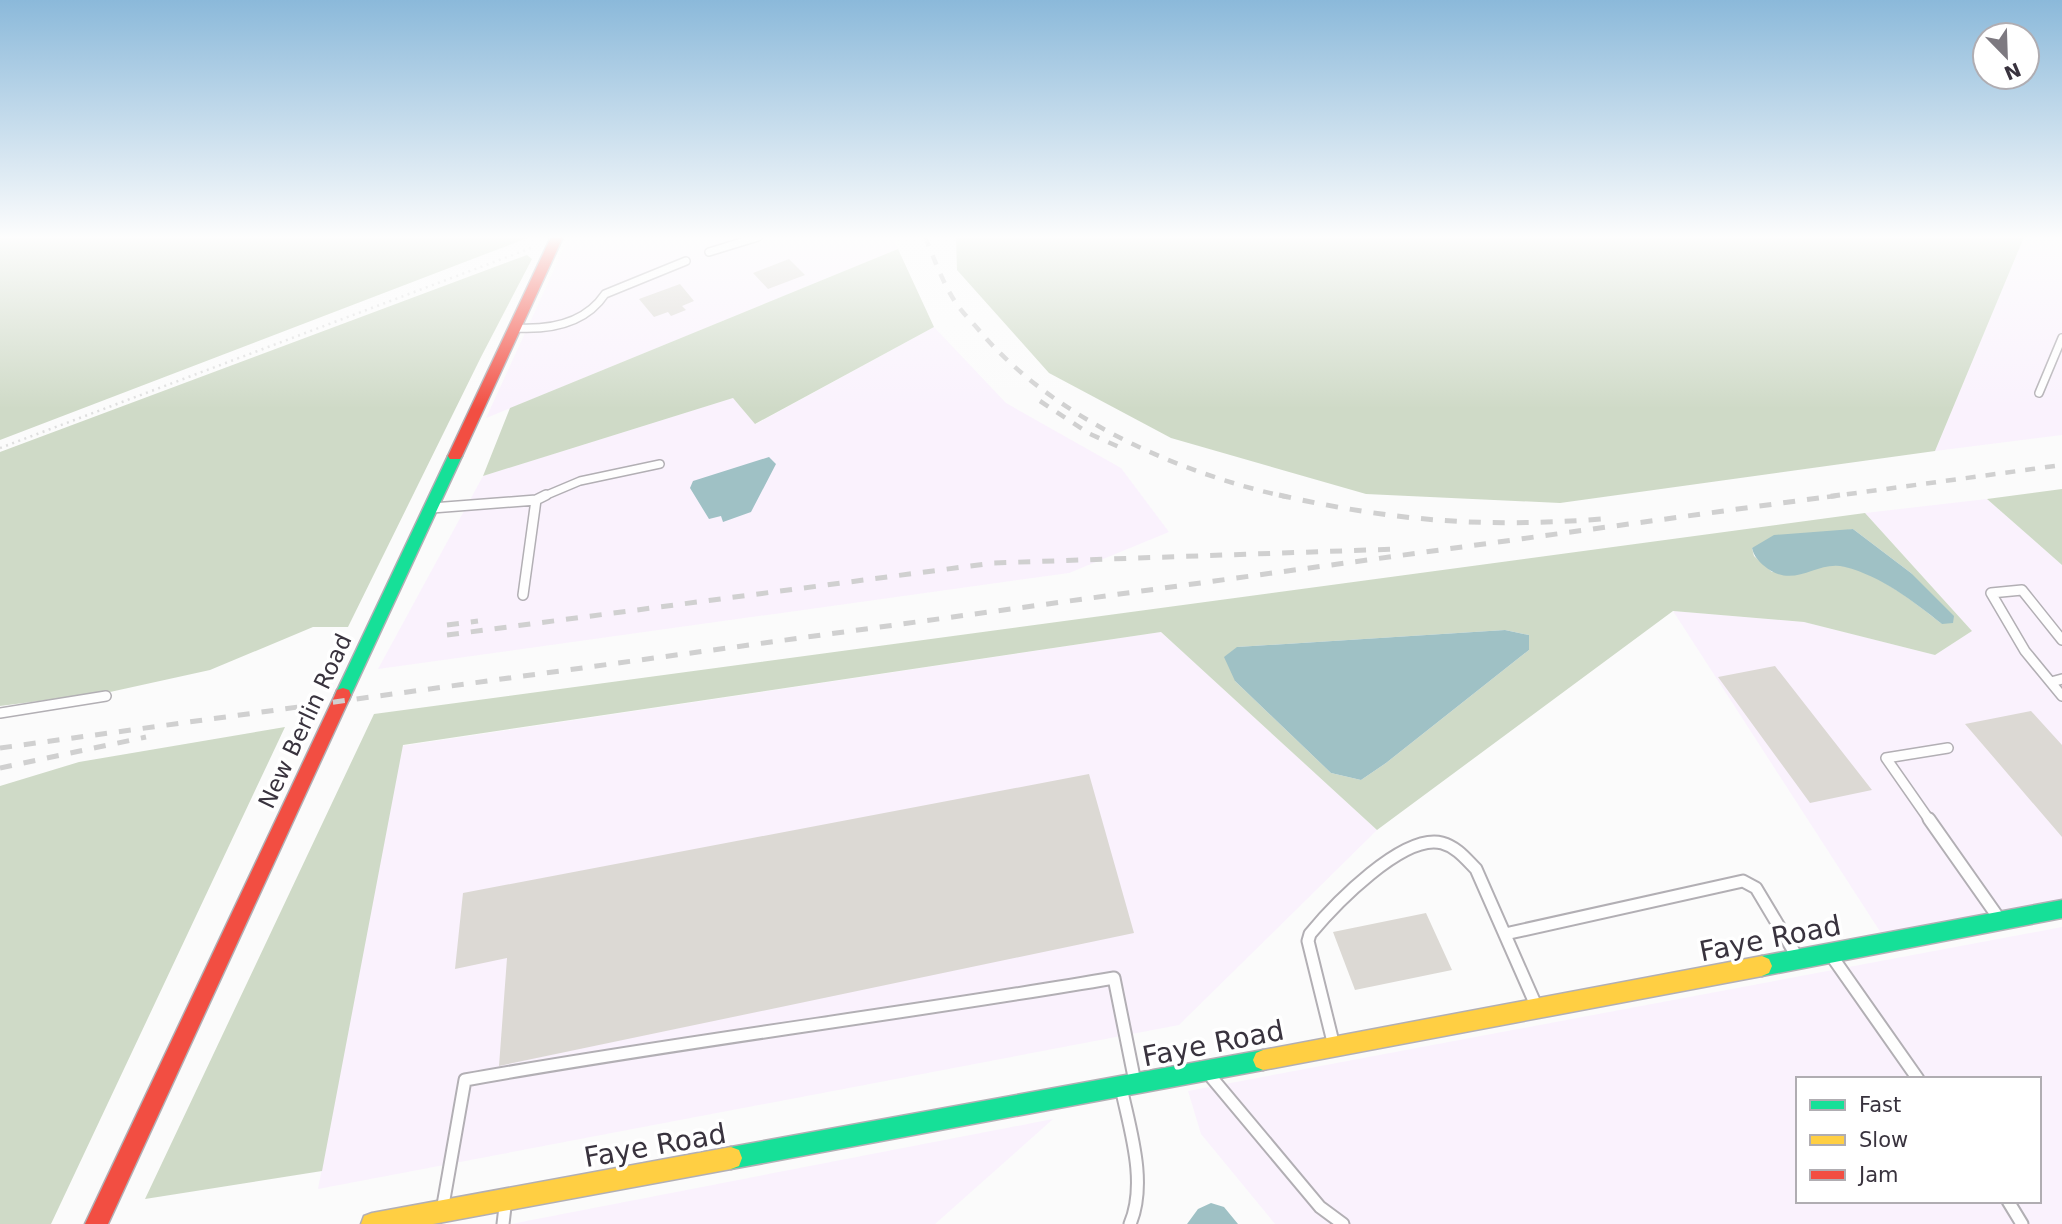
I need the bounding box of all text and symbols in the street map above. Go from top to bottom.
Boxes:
north arrow [1971,21,2041,91]
text: N [2001,58,2024,85]
street label: New Berlin Road [253,630,357,812]
street label: Faye Road [1696,909,1844,968]
street label: Faye Road [1139,1014,1287,1073]
legend [1796,1077,2041,1203]
text: Fast [1859,1093,1901,1117]
street label: Faye Road [581,1117,729,1174]
text: Slow [1859,1128,1908,1152]
text: Jam [1857,1163,1899,1187]

